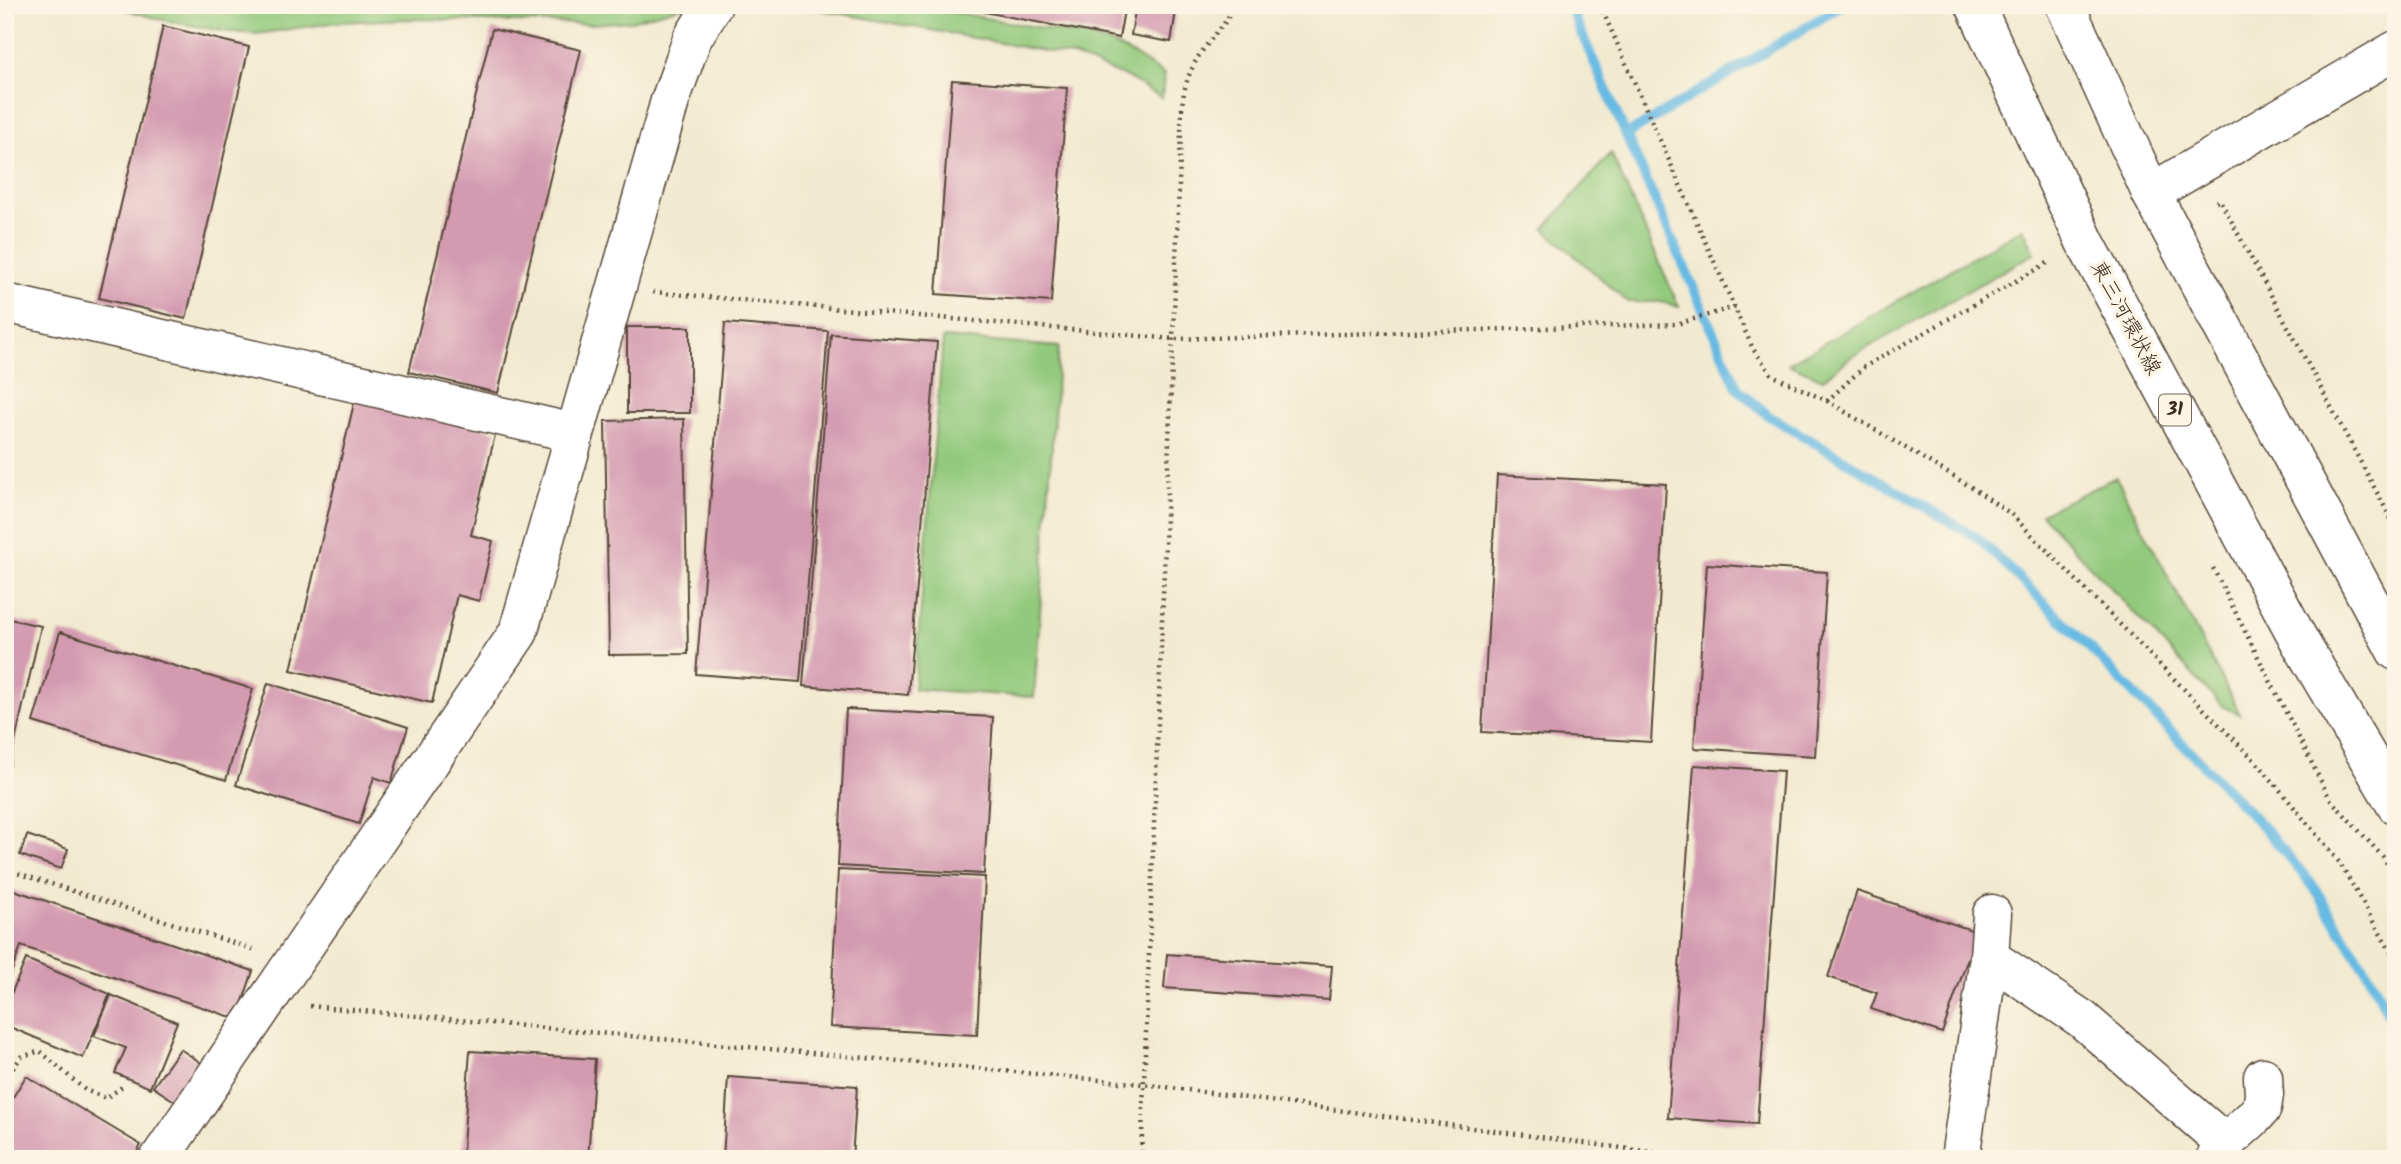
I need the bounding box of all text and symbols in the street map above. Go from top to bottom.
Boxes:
street label: 東三河環状線 [2081,255,2169,381]
road number: 31 [2159,394,2191,426]

